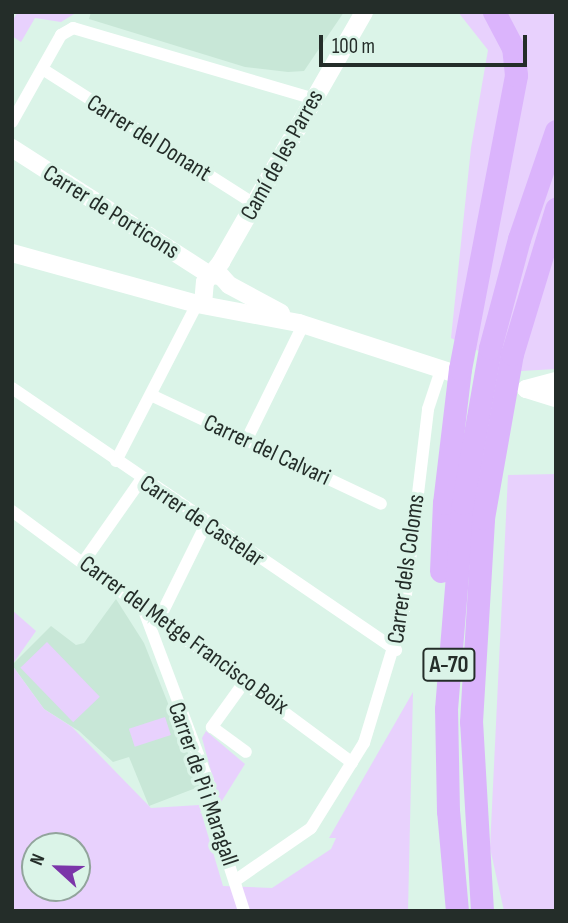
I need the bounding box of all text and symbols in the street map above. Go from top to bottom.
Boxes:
scale bar [323,21,531,65]
text: 100 m [332,34,375,59]
street label: Camí de les Parres [234,85,330,225]
street label: Carrer del Donant [82,88,216,188]
street label: Carrer de Porticons [38,159,184,265]
street label: Carrer del Calvari [199,408,335,492]
street label: Carrer de Castelar [134,469,270,573]
street label: Carrer dels Coloms [381,492,431,646]
street label: Carrer del Metge Francisco Boix [74,549,294,721]
road number: A-70 [421,646,477,684]
street label: Carrer de Pi i Maragall [162,698,244,870]
north arrow [21,832,91,902]
text: N [25,851,50,869]

